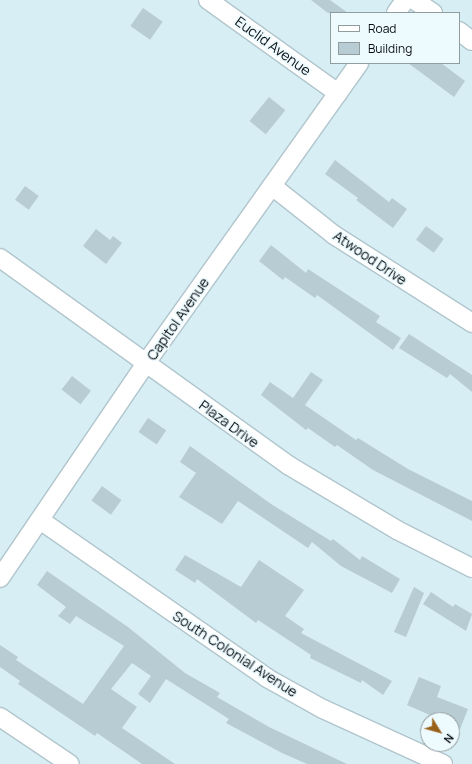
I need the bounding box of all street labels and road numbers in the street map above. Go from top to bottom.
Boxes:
street label: Euclid Avenue [232,13,314,79]
street label: Atwood Drive [330,227,410,289]
street label: Capitol Avenue [143,274,213,364]
street label: Plaza Drive [196,397,262,451]
street label: South Colonial Avenue [170,607,300,701]

